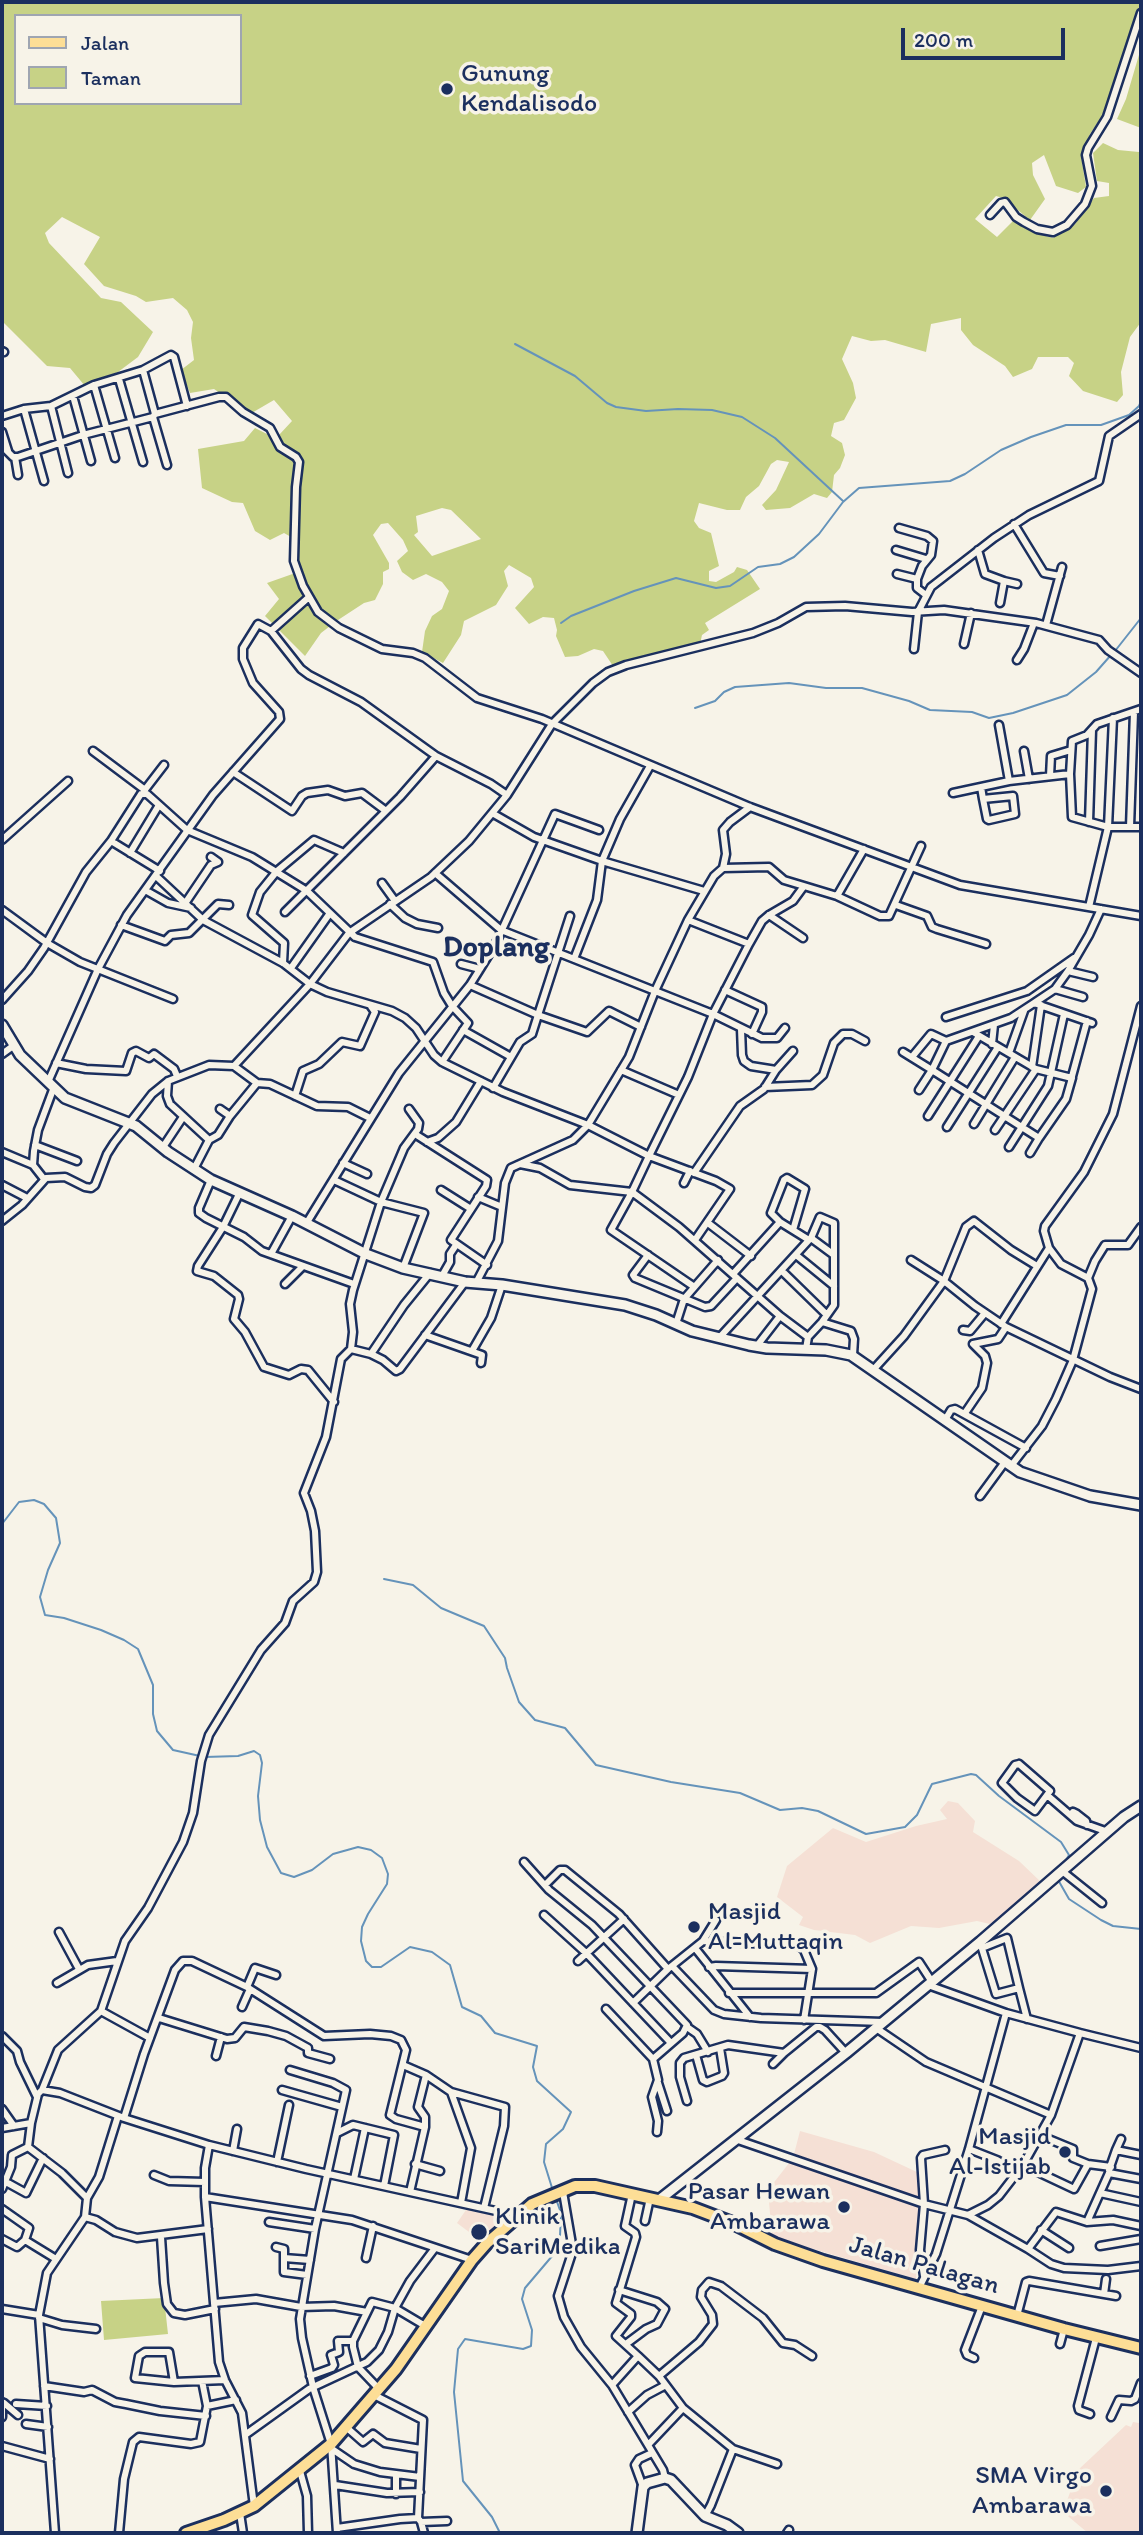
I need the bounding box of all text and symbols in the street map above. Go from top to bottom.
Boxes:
legend [14,14,242,105]
scale bar [905,14,1070,58]
text: 200 m [914,27,973,52]
text: Jalan [81,30,129,55]
place label: Gunung Kendalisodo [461,58,597,119]
text: Taman [81,65,141,90]
marker: Gunung Kendalisodo [439,81,455,97]
district label: Doplang [443,930,549,966]
place label: Masjid Al-Muttaqin [708,1896,843,1958]
marker: Masjid Al-Muttaqin [686,1919,702,1935]
place label: Masjid Al-Istijab [949,2121,1051,2182]
marker: Masjid Al-Istijab [1057,2144,1073,2160]
place label: Pasar Hewan Ambarawa [688,2176,830,2238]
marker: Pasar Hewan Ambarawa [836,2199,852,2215]
place label: Klinik SariMedika [495,2201,620,2262]
marker: Klinik SariMedika [469,2222,489,2242]
street label: Jalan Palagan [845,2230,1003,2302]
place label: SMA Virgo Ambarawa [972,2460,1092,2522]
marker: SMA Virgo Ambarawa [1098,2483,1114,2499]

